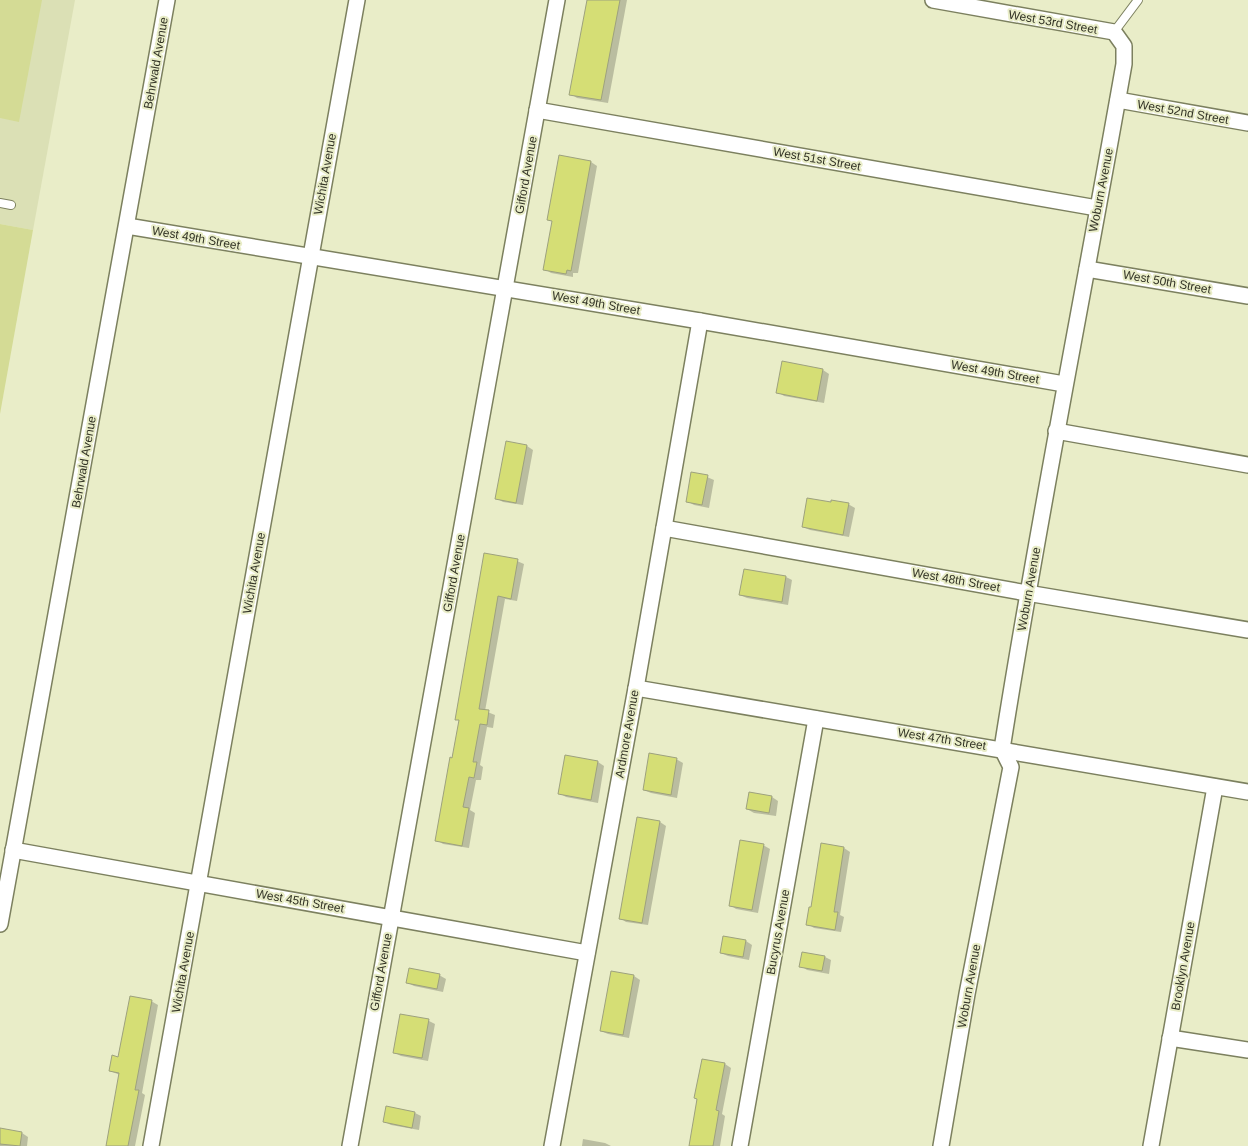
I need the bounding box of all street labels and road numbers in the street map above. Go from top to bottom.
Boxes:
street label: West 53rd Street [1008,7,1099,37]
street label: Behrwald Avenue [141,16,171,110]
street label: West 52nd Street [1136,97,1230,127]
street label: Wichita Avenue [311,132,339,216]
street label: Gifford Avenue [512,135,540,215]
street label: West 51st Street [772,144,862,174]
street label: Woburn Avenue [1086,147,1116,233]
street label: West 49th Street [151,223,242,253]
street label: West 50th Street [1122,267,1213,297]
street label: West 49th Street [551,288,642,318]
street label: West 49th Street [950,357,1041,387]
street label: Behrwald Avenue [69,415,99,509]
street label: Wichita Avenue [240,531,268,615]
street label: Gifford Avenue [440,533,468,613]
street label: Woburn Avenue [1015,546,1043,632]
street label: West 48th Street [911,565,1002,595]
street label: Ardmore Avenue [612,689,642,779]
street label: West 47th Street [897,725,988,753]
street label: West 45th Street [255,886,346,916]
street label: Bucyrus Avenue [764,888,792,976]
street label: Brooklyn Avenue [1168,920,1198,1011]
street label: Wichita Avenue [169,930,197,1014]
street label: Gifford Avenue [367,932,395,1012]
street label: Woburn Avenue [955,943,983,1029]

